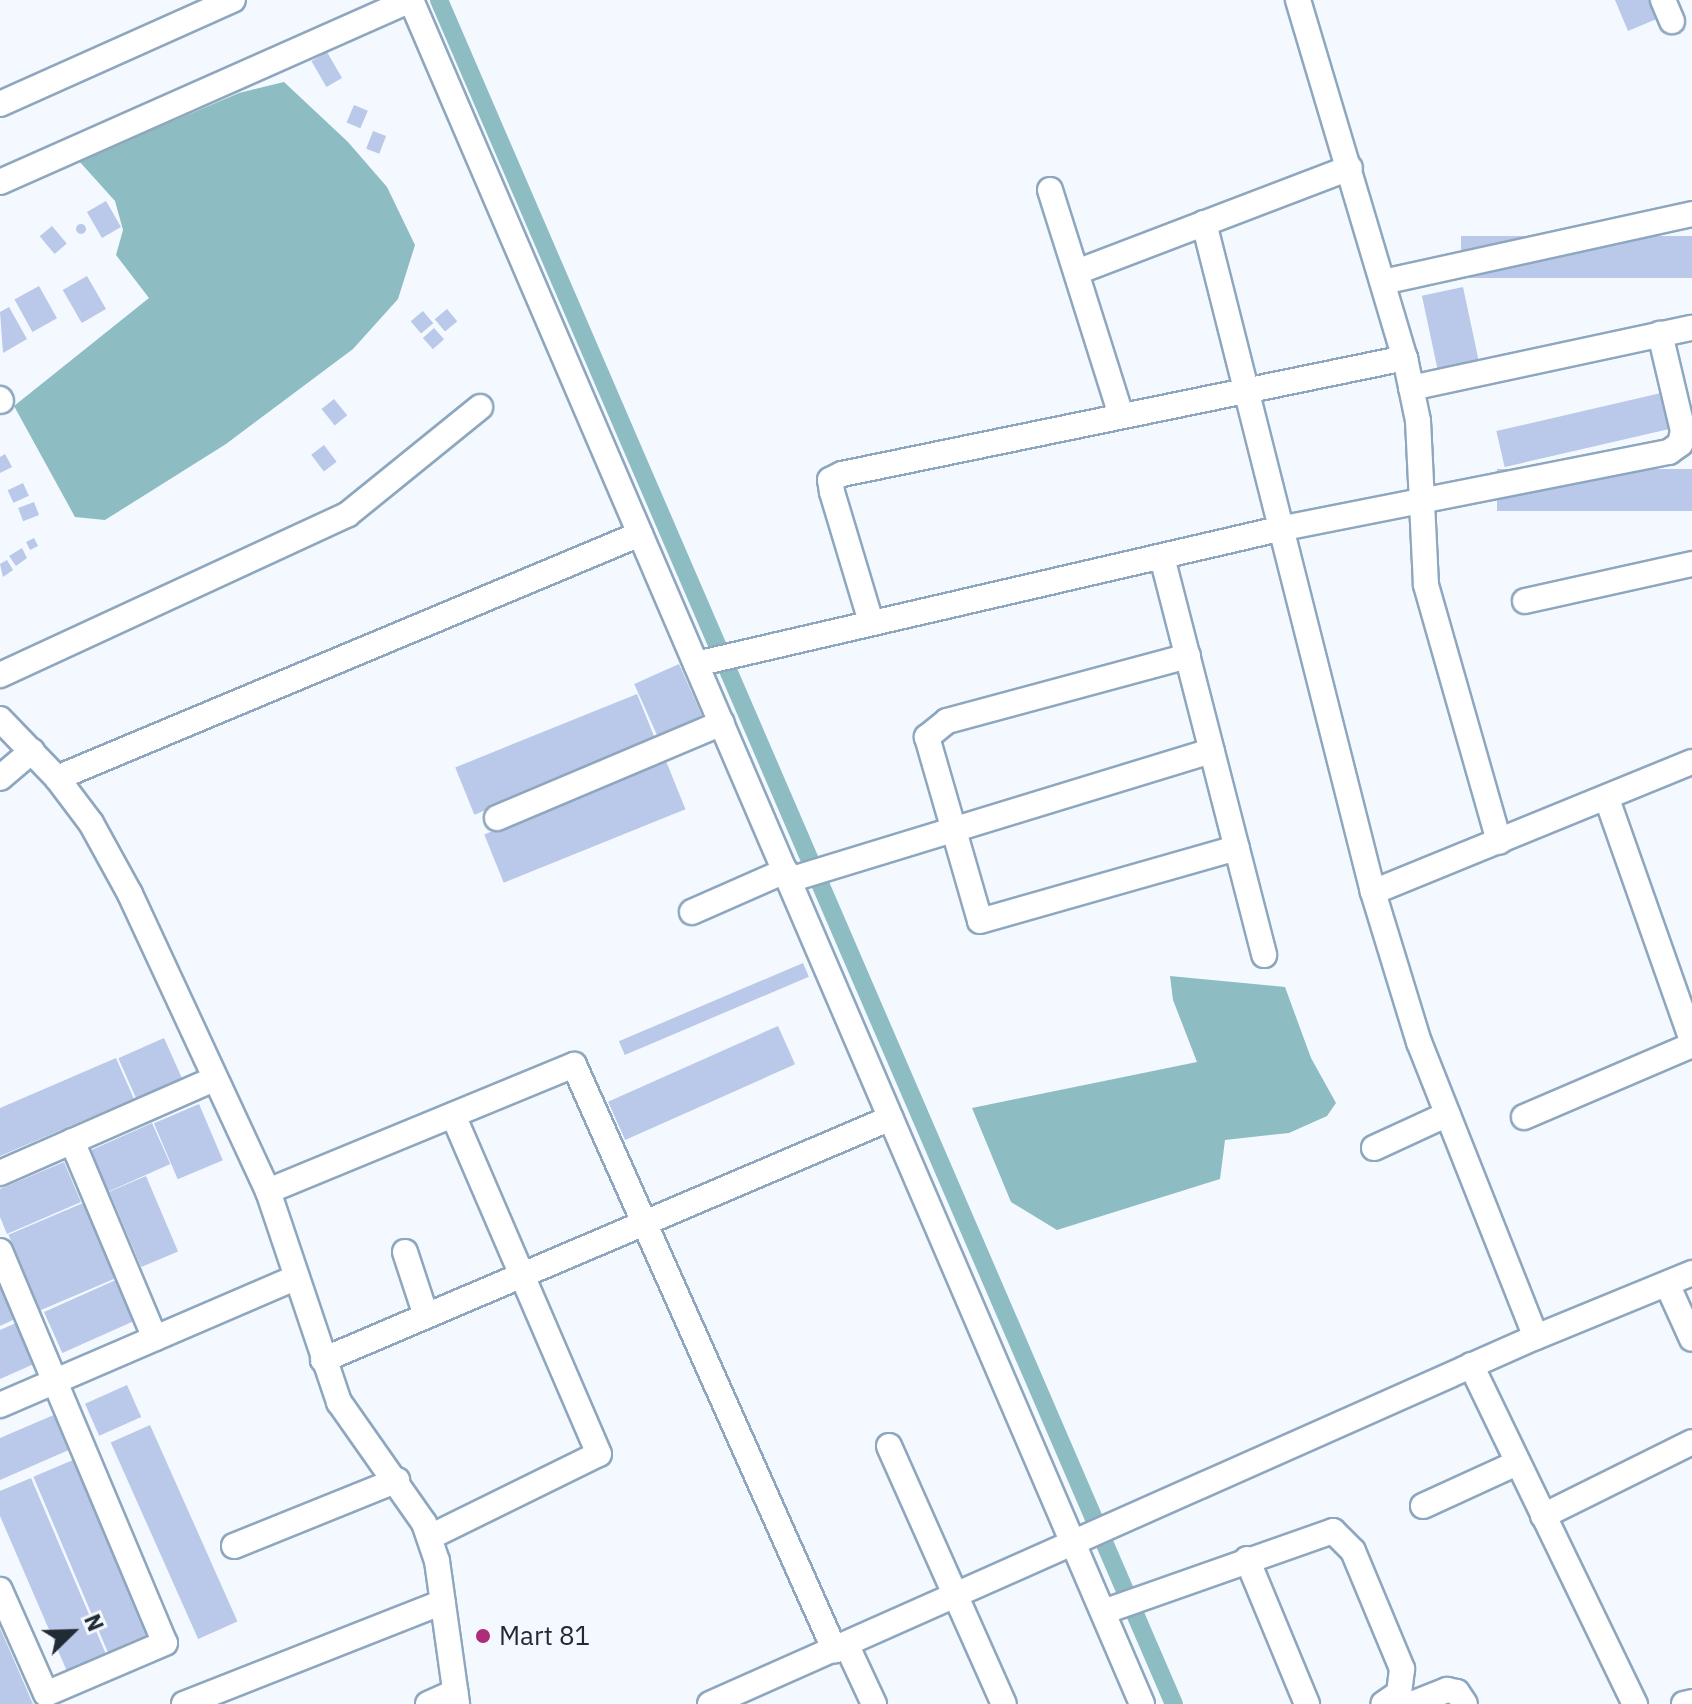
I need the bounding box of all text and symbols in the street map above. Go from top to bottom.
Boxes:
north arrow [32,1592,112,1672]
text: N [78,1609,111,1635]
place label: Mart 81 [499,1620,590,1652]
marker: Mart 81 [474,1627,492,1645]

